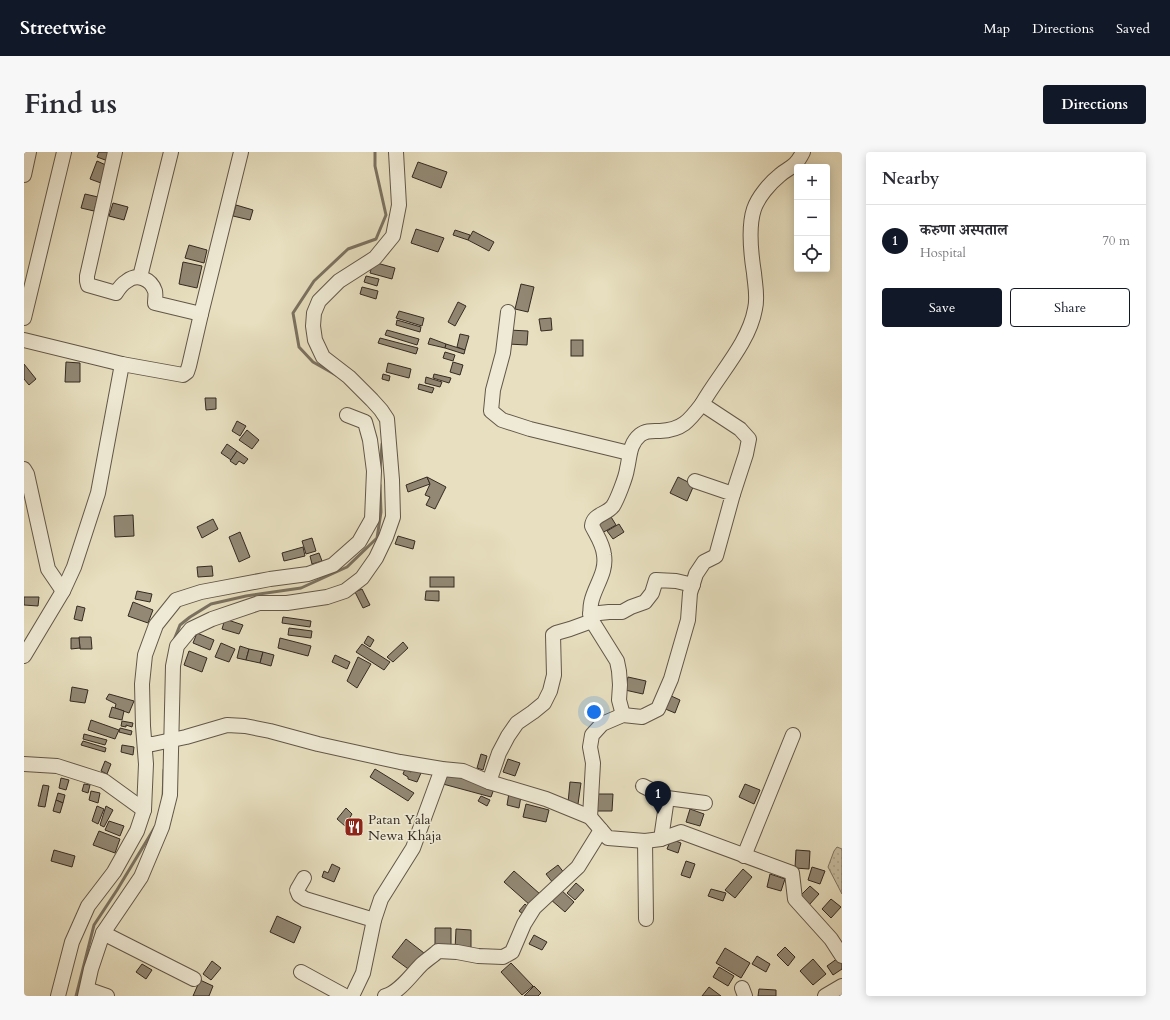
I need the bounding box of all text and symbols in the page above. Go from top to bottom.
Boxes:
text: Streetwise [20,15,107,41]
text: Map [984,19,1010,38]
text: Directions [1032,19,1094,38]
text: Saved [1116,19,1150,38]
text: Find us [24,85,117,123]
button: Directions [1043,85,1146,124]
map controls [794,164,830,272]
button: + [794,164,830,200]
text: Nearby [882,167,939,190]
button: − [794,200,830,236]
text: करुणा अस्पताल [920,220,1008,240]
text: 1 [892,232,898,250]
text: 70 m [1102,232,1130,250]
button: locate [794,236,830,272]
text: Hospital [920,244,966,262]
button: Save [882,288,1002,327]
button: Share [1010,288,1130,327]
your location [584,702,604,722]
pin: 1 [645,781,671,814]
place label: Patan Yala Newa Khaja [368,810,441,845]
restaurant icon: Patan Yala Newa Khaja [343,816,365,838]

